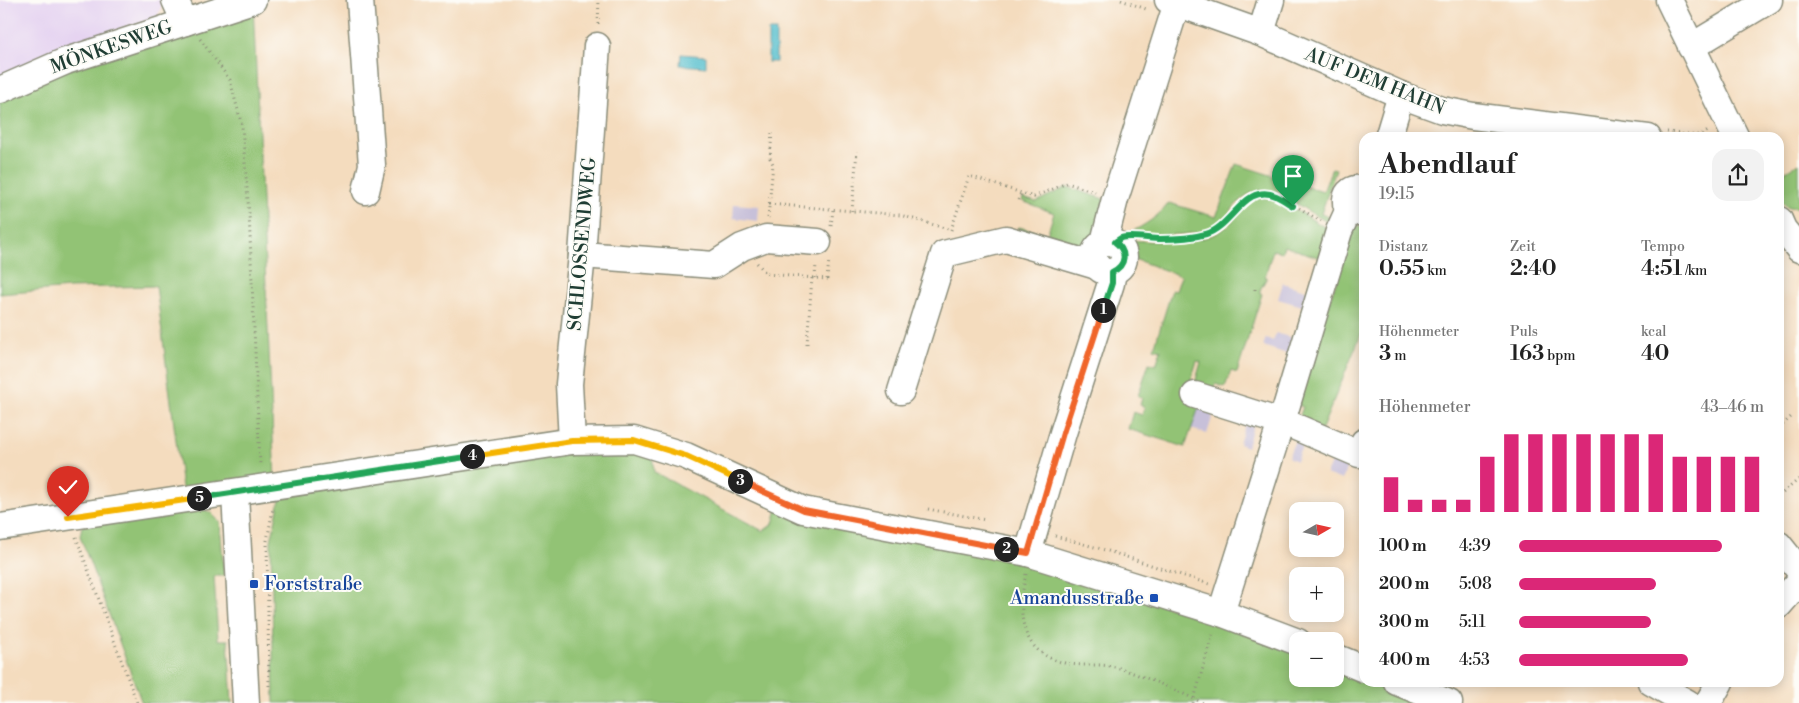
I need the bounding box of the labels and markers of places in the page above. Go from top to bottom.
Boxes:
pin [1272,155,1314,206]
pin: 1 [1090,298,1116,322]
pin: 4 [460,444,484,468]
pin [47,466,89,517]
pin: 3 [728,468,752,494]
pin: 5 [186,486,212,510]
pin: 2 [994,536,1018,562]
place label: Forststraße [264,572,362,596]
marker: Forststraße [248,578,260,590]
place label: Amandusstraße [1009,586,1144,610]
marker: Amandusstraße [1148,592,1160,604]

